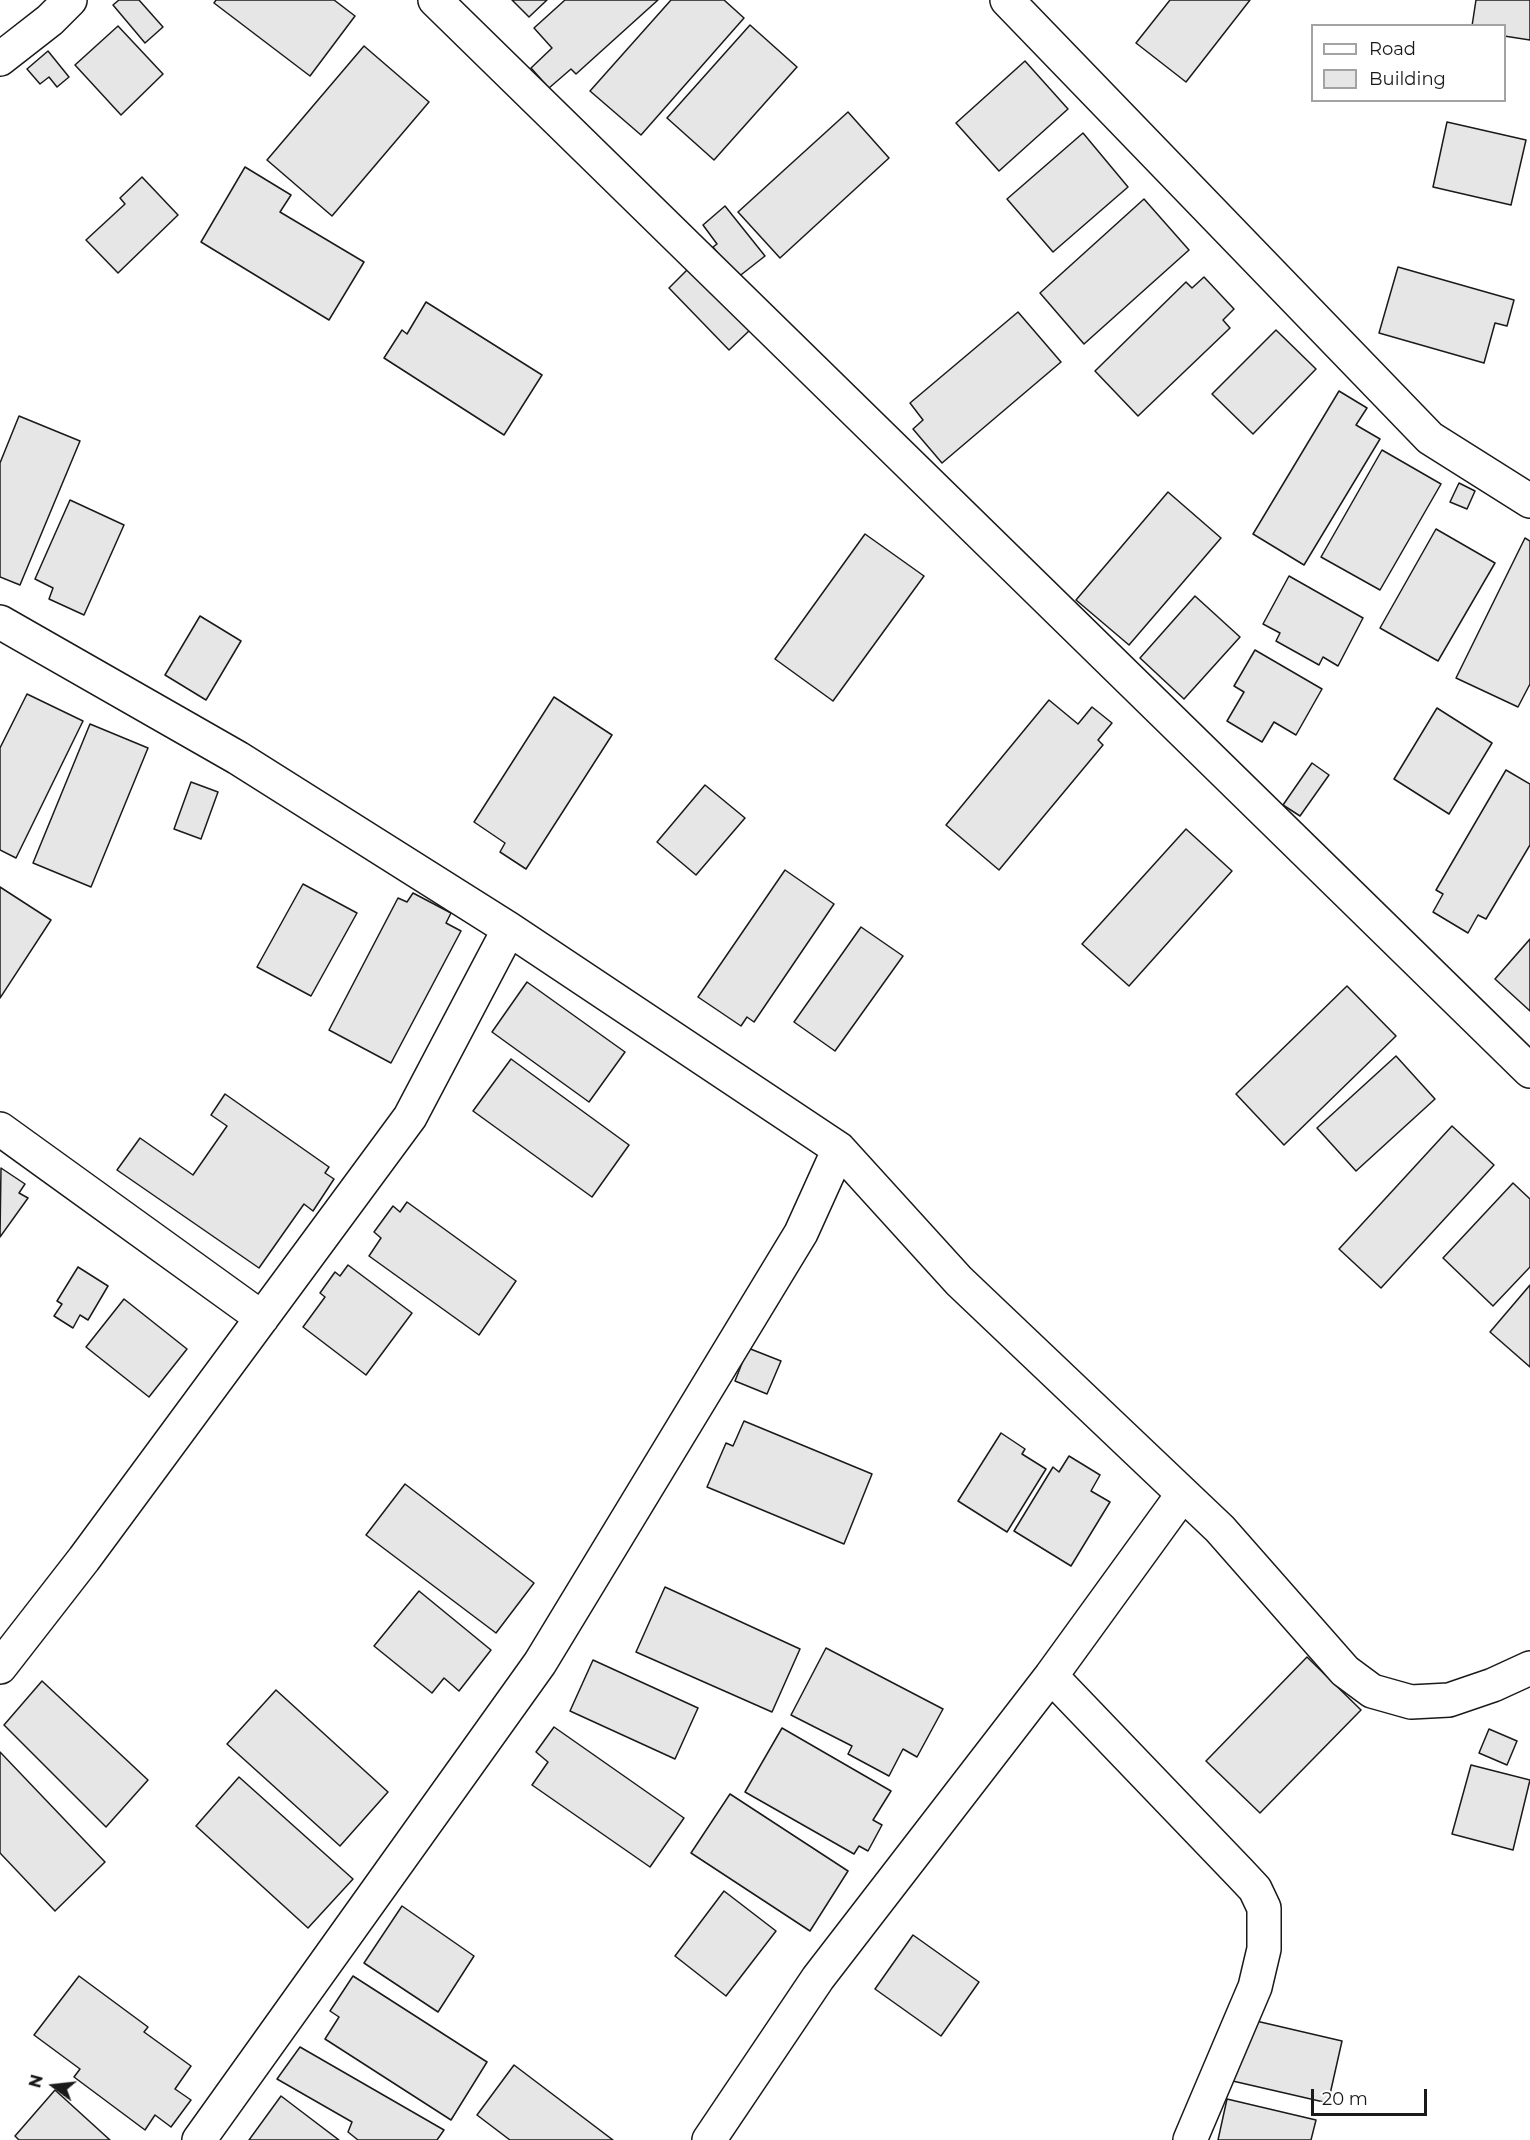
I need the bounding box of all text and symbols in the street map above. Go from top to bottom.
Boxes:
legend [1311,24,1506,102]
text: Road [1369,38,1416,60]
text: Building [1369,68,1446,90]
north arrow [24,2056,84,2116]
text: N [25,2073,47,2090]
scale bar [1314,2077,1430,2115]
text: 20 m [1322,2088,1368,2110]

